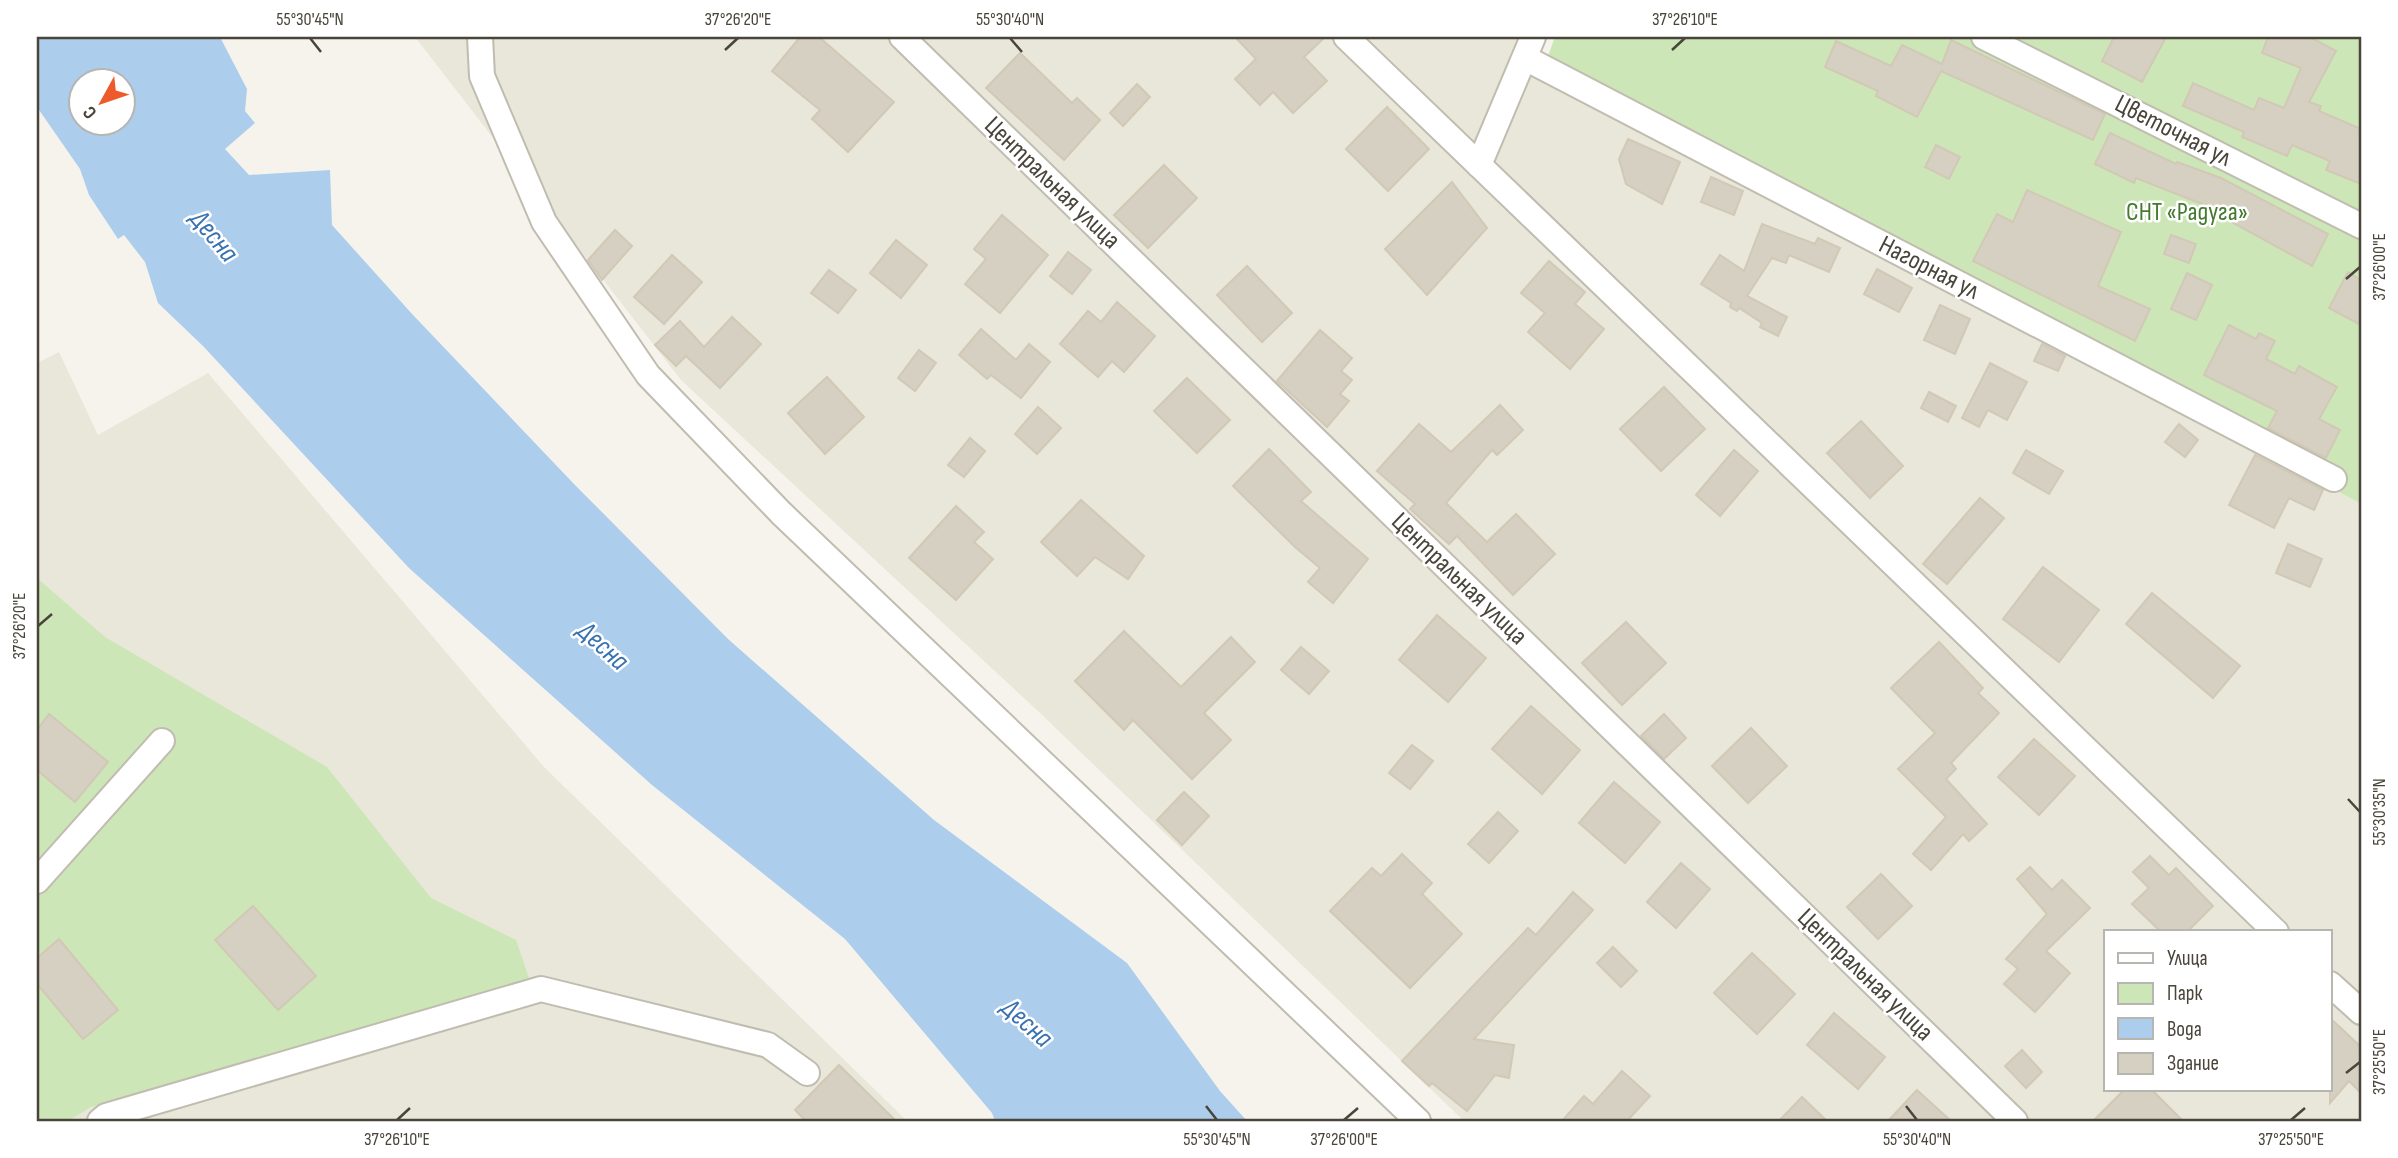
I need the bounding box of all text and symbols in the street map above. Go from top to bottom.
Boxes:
text: 55°30'45"N [276,9,344,30]
text: 37°26'20"E [704,9,772,30]
text: 55°30'40"N [976,9,1044,30]
text: 37°26'10"E [1652,9,1718,30]
north arrow [66,66,136,136]
street label: Цветочная ул [2110,88,2237,174]
text: С [78,101,102,123]
street label: Центральная улица [978,110,1126,256]
park label: СНТ «Радуга» [2126,197,2248,228]
water label: Десна [181,202,246,269]
street label: Нагорная ул [1874,230,1985,307]
text: 37°26'00"E [2369,233,2390,301]
street label: Центральная улица [1385,506,1533,652]
text: 37°26'20"E [9,592,30,660]
water label: Десна [569,613,636,678]
text: 55°30'35"N [2369,778,2390,846]
street label: Центральная улица [1791,902,1939,1048]
legend [2104,930,2332,1092]
text: Улица [2167,946,2208,971]
text: Парк [2167,981,2202,1006]
water label: Десна [993,990,1060,1055]
text: Вода [2167,1017,2202,1042]
text: 37°25'50"E [2369,1029,2390,1095]
text: Здание [2167,1051,2219,1076]
text: 37°26'10"E [364,1129,430,1150]
text: 55°30'45"N [1183,1129,1251,1150]
text: 37°26'00"E [1310,1129,1378,1150]
text: 55°30'40"N [1883,1129,1951,1150]
text: 37°25'50"E [2258,1129,2324,1150]

